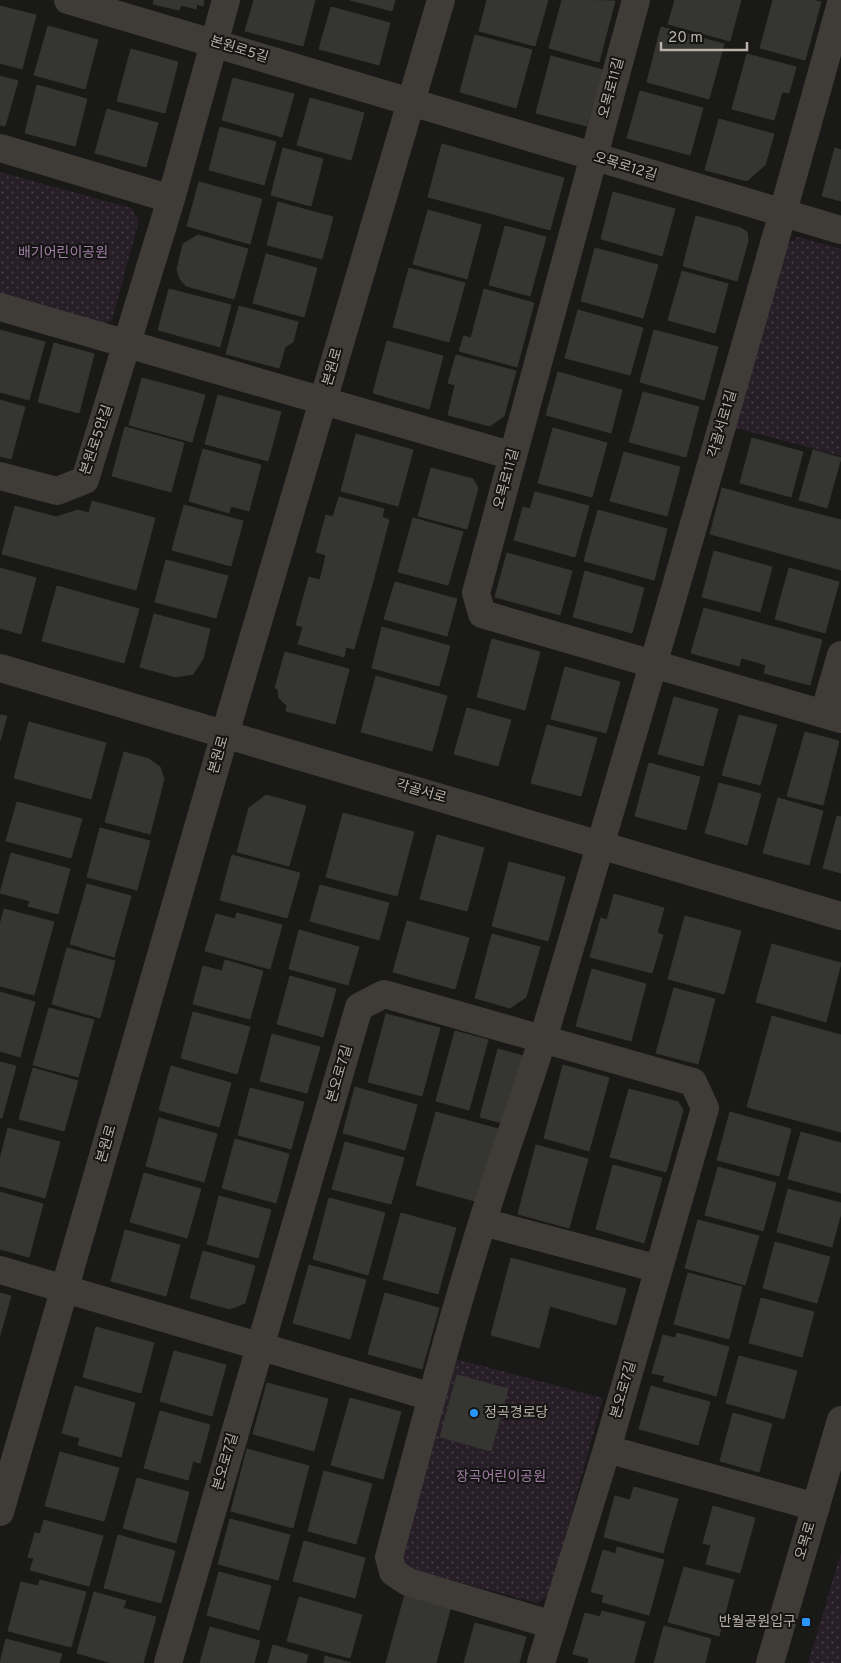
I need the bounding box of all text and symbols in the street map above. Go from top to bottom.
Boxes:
scale bar [661,20,747,52]
text: 20 m [668,29,703,48]
street label: 본원로5길 [208,33,270,67]
street label: 오목로11길 [596,56,628,120]
street label: 오목로12길 [591,149,659,185]
park label: 배기어린이공원 [18,245,108,262]
street label: 본원로 [320,346,347,388]
street label: 각골서로1길 [705,388,741,460]
street label: 본원로5안길 [77,403,117,477]
street label: 오목로11길 [491,447,523,511]
street label: 본원로 [206,734,233,776]
street label: 각골서로 [394,777,448,807]
street label: 본오로7길 [324,1043,356,1105]
street label: 본원로 [94,1123,121,1165]
street label: 본오로7길 [608,1359,640,1421]
place label: 정곡경로당 [484,1405,549,1422]
marker: 정곡경로당 [468,1407,480,1419]
street label: 본오로7길 [210,1431,242,1493]
park label: 장곡어린이공원 [456,1469,546,1486]
street label: 오목로 [792,1520,820,1562]
place label: 반월공원입구 [719,1614,796,1631]
marker: 반월공원입구 [800,1616,812,1628]

